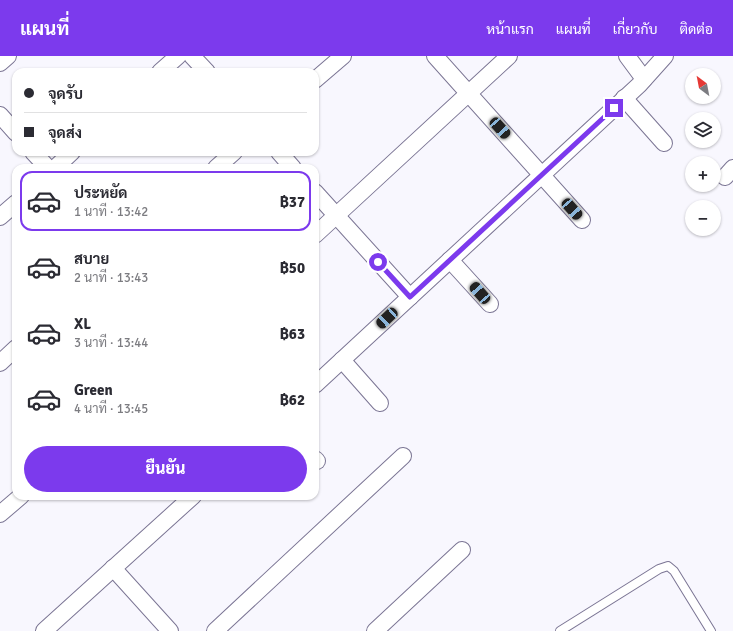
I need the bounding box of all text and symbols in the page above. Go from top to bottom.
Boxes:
text: แผนที่ [20,17,69,41]
text: หน้าแรก [486,21,534,38]
text: แผนที่ [556,21,591,38]
text: เกี่ยวกับ [613,21,657,38]
text: ติดต่อ [679,21,713,38]
north arrow [685,68,721,104]
map controls [685,68,721,236]
text: จุดรับ [48,85,83,103]
route end [605,99,623,117]
button: layers [685,112,721,148]
car [488,115,512,141]
text: จุดส่ง [48,124,82,142]
button: + [685,156,721,192]
icon: car [26,183,62,219]
text: ประหยัด [74,184,127,202]
text: ฿37 [280,193,305,211]
car [560,196,584,222]
button: − [685,200,721,236]
text: 1 นาที · 13:42 [74,204,148,220]
icon: car [26,249,62,285]
text: สบาย [74,250,109,268]
route start [369,253,387,271]
text: ฿50 [280,259,305,277]
text: 2 นาที · 13:43 [74,270,148,286]
car [468,280,492,306]
car [374,305,400,331]
icon: car [26,315,62,351]
text: XL [74,315,91,333]
text: ฿63 [280,325,305,343]
text: 3 นาที · 13:44 [74,335,148,351]
icon: car [26,381,62,417]
text: Green [74,381,113,399]
text: ฿62 [280,391,305,409]
text: 4 นาที · 13:45 [74,401,148,417]
button: ยืนยัน [24,446,307,492]

